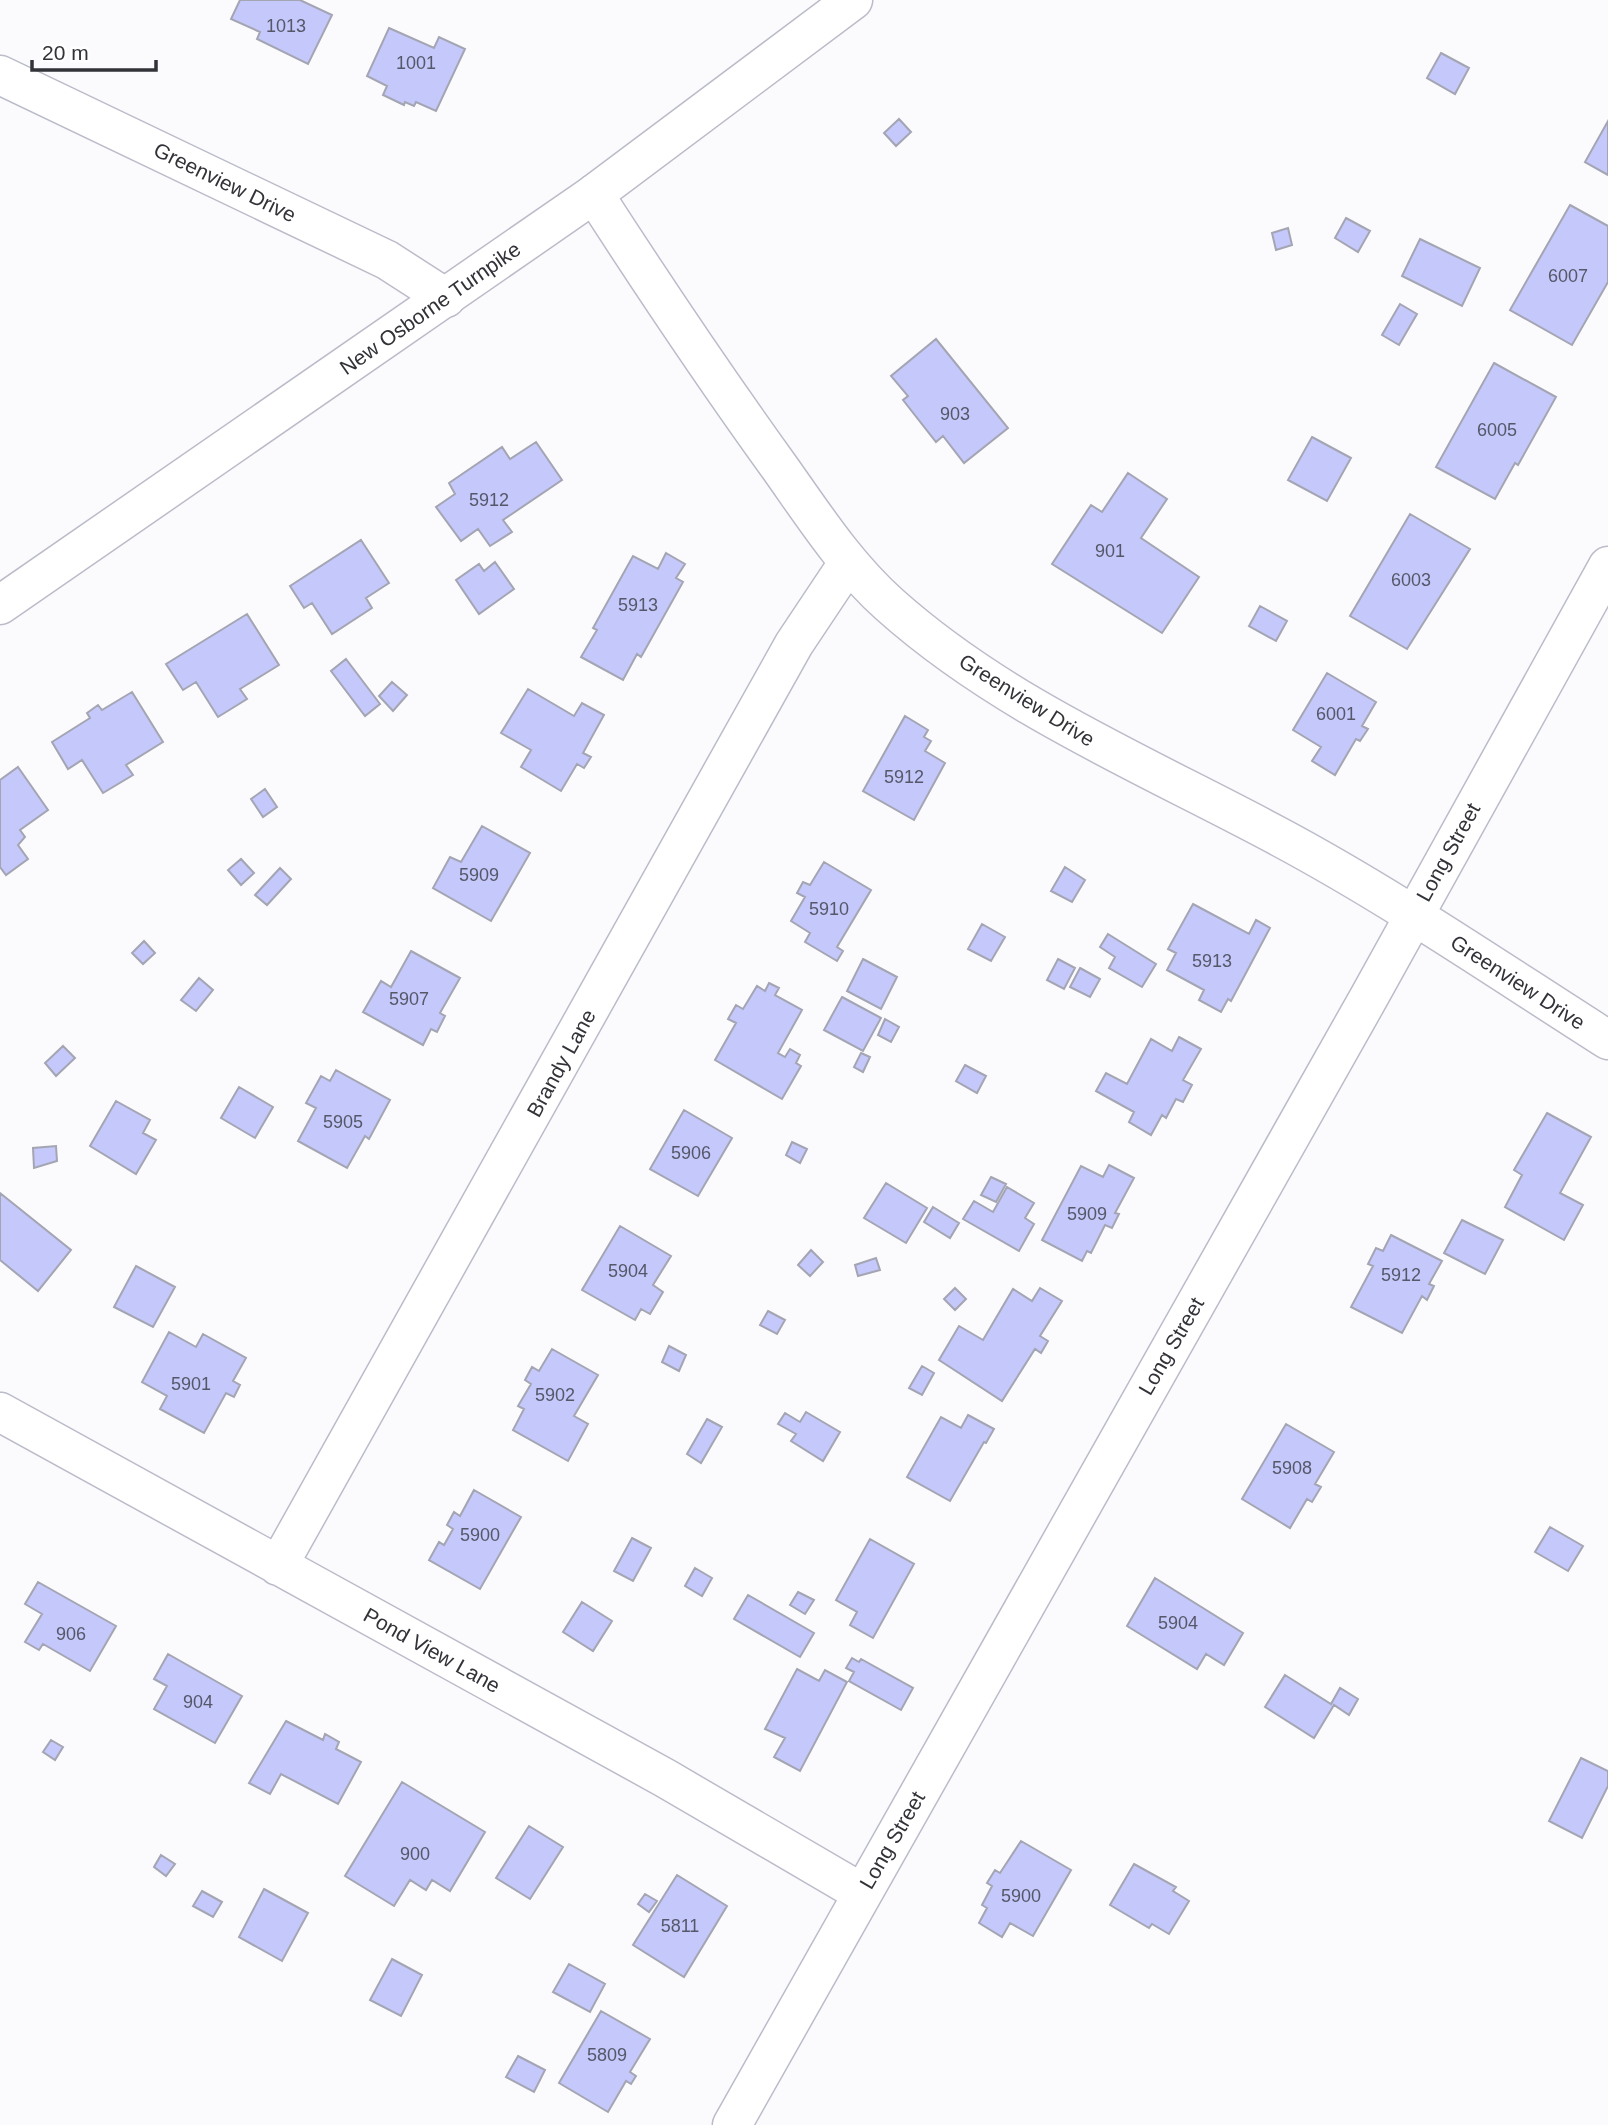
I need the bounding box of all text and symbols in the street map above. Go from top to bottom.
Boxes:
house number: 1013 [266,16,306,36]
scale bar [32,28,156,72]
text: 20 m [42,41,89,64]
house number: 1001 [396,53,436,73]
street label: Greenview Drive [150,138,300,226]
street label: New Osborne Turnpike [335,237,525,379]
house number: 6007 [1548,266,1588,286]
house number: 903 [940,404,970,424]
house number: 6005 [1477,420,1517,440]
house number: 5912 [469,490,509,510]
house number: 901 [1095,541,1125,561]
house number: 6003 [1391,570,1431,590]
house number: 5913 [618,595,658,615]
street label: Greenview Drive [955,649,1099,751]
house number: 6001 [1316,704,1356,724]
house number: 5912 [884,767,924,787]
street label: Long Street [1412,799,1484,905]
house number: 5909 [459,865,499,885]
house number: 5910 [809,899,849,919]
street label: Greenview Drive [1447,930,1589,1034]
house number: 5913 [1192,951,1232,971]
house number: 5907 [389,989,429,1009]
street label: Brandy Lane [522,1005,600,1121]
house number: 5905 [323,1112,363,1132]
house number: 5906 [671,1143,711,1163]
house number: 5909 [1067,1204,1107,1224]
house number: 5904 [608,1261,648,1281]
house number: 5912 [1381,1265,1421,1285]
street label: Long Street [1134,1293,1208,1399]
house number: 5901 [171,1374,211,1394]
house number: 5902 [535,1385,575,1405]
house number: 5908 [1272,1458,1312,1478]
house number: 5900 [460,1525,500,1545]
street label: Pond View Lane [360,1603,504,1697]
house number: 5904 [1158,1613,1198,1633]
house number: 906 [56,1624,86,1644]
house number: 904 [183,1692,213,1712]
street label: Long Street [855,1787,929,1893]
house number: 900 [400,1844,430,1864]
house number: 5900 [1001,1886,1041,1906]
house number: 5811 [661,1916,699,1936]
house number: 5809 [587,2045,627,2065]

